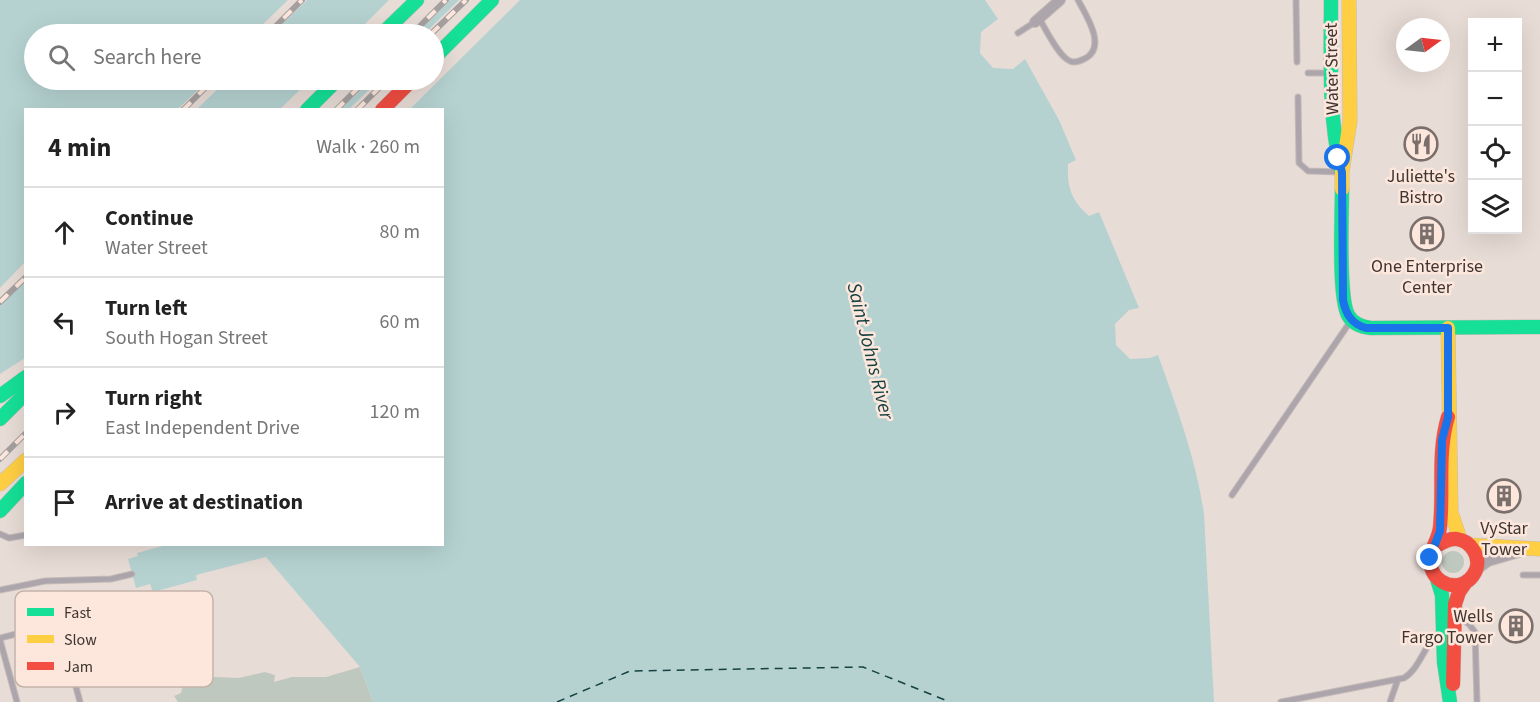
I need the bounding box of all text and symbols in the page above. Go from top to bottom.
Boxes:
north arrow [1396,18,1450,72]
map controls [1468,18,1522,234]
button: + [1468,18,1522,72]
street label: Water Street [1319,23,1345,115]
search box [24,24,444,90]
icon: search [45,41,78,74]
text: Search here [93,41,201,73]
button: − [1468,72,1522,126]
restaurant icon: Juliette's Bistro [1403,126,1439,162]
button: locate [1468,126,1522,180]
text: 4 min [48,129,111,166]
text: Walk · 260 m [316,133,420,161]
route start [1324,144,1350,170]
place label: Juliette's Bistro [1387,164,1455,210]
button: layers [1468,180,1522,234]
text: Continue [105,202,194,234]
icon: ahead [48,216,81,249]
building icon: One Enterprise Center [1409,216,1445,252]
text: 80 m [380,218,420,246]
text: Water Street [105,234,208,262]
place label: One Enterprise Center [1371,254,1483,300]
water label: Saint Johns River [839,280,901,423]
text: Turn left [105,292,187,324]
icon: left [48,306,81,339]
text: 60 m [380,308,420,336]
text: South Hogan Street [105,324,268,352]
text: Turn right [105,382,202,414]
icon: right [48,396,81,429]
text: 120 m [370,398,420,426]
text: East Independent Drive [105,414,300,442]
building icon: VyStar Tower [1486,478,1522,514]
icon: arrive [48,486,81,519]
text: Arrive at destination [105,486,303,518]
place label: VyStar Tower [1480,516,1529,562]
route end [1416,544,1442,570]
legend [15,591,213,687]
text: Fast [64,602,92,624]
place label: Wells Fargo Tower [1401,604,1494,650]
building icon: Wells Fargo Tower [1498,608,1534,644]
text: Slow [64,629,97,651]
text: Jam [64,656,93,678]

